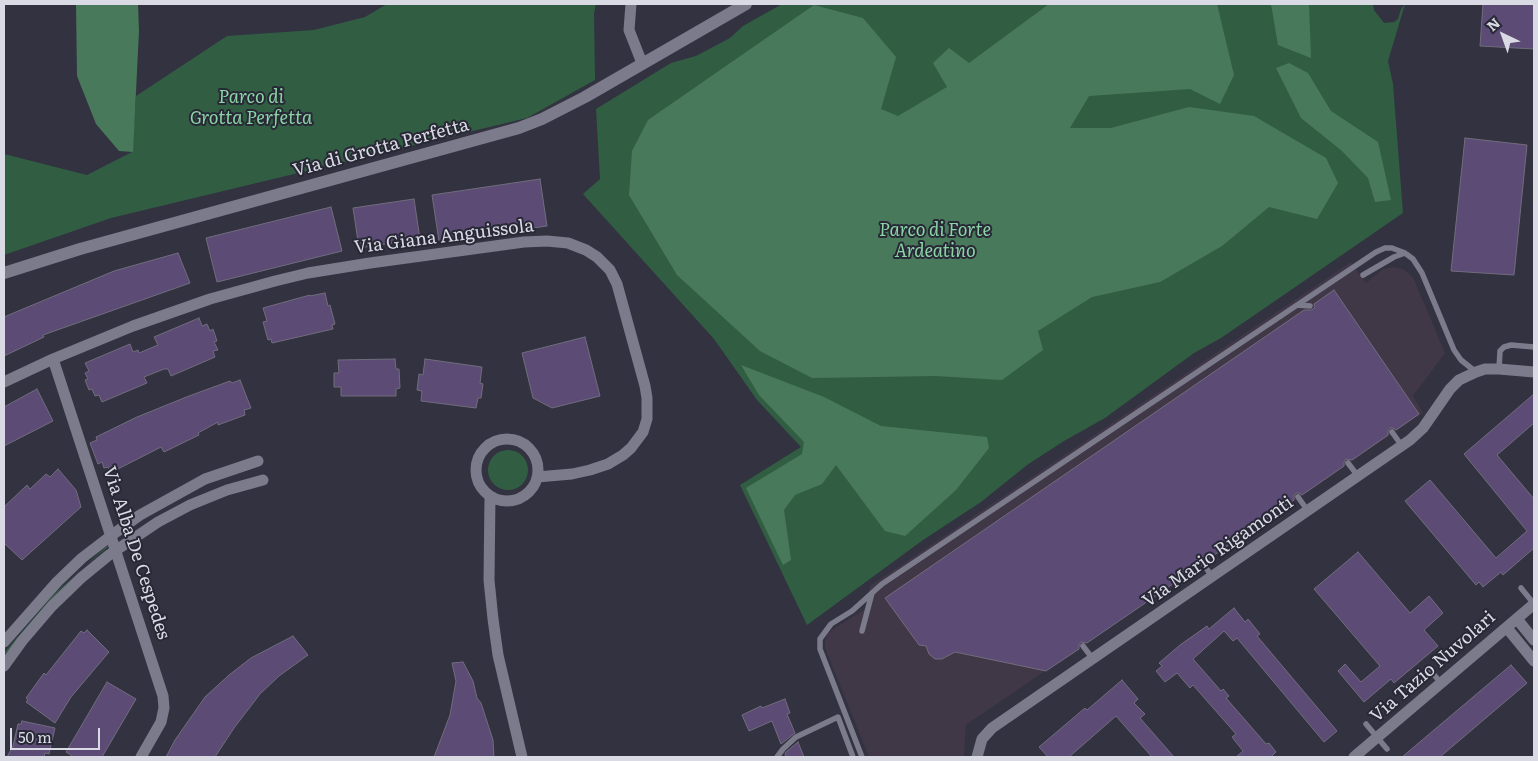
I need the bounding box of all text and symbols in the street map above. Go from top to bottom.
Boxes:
north arrow [1478,10,1528,60]
text: N [1482,12,1504,35]
park label: Parco di Grotta Perfetta [190,87,312,130]
street label: Via di Grotta Perfetta [291,114,471,182]
street label: Via Giana Anguissola [353,215,535,259]
park label: Parco di Forte Ardeatino [879,220,991,262]
street label: Via Alba De Cespedes [98,464,174,642]
street label: Via Mario Rigamonti [1138,492,1298,612]
street label: Via Tazio Nuvolari [1366,607,1500,727]
scale bar [12,718,102,750]
text: 50 m [18,725,52,748]

